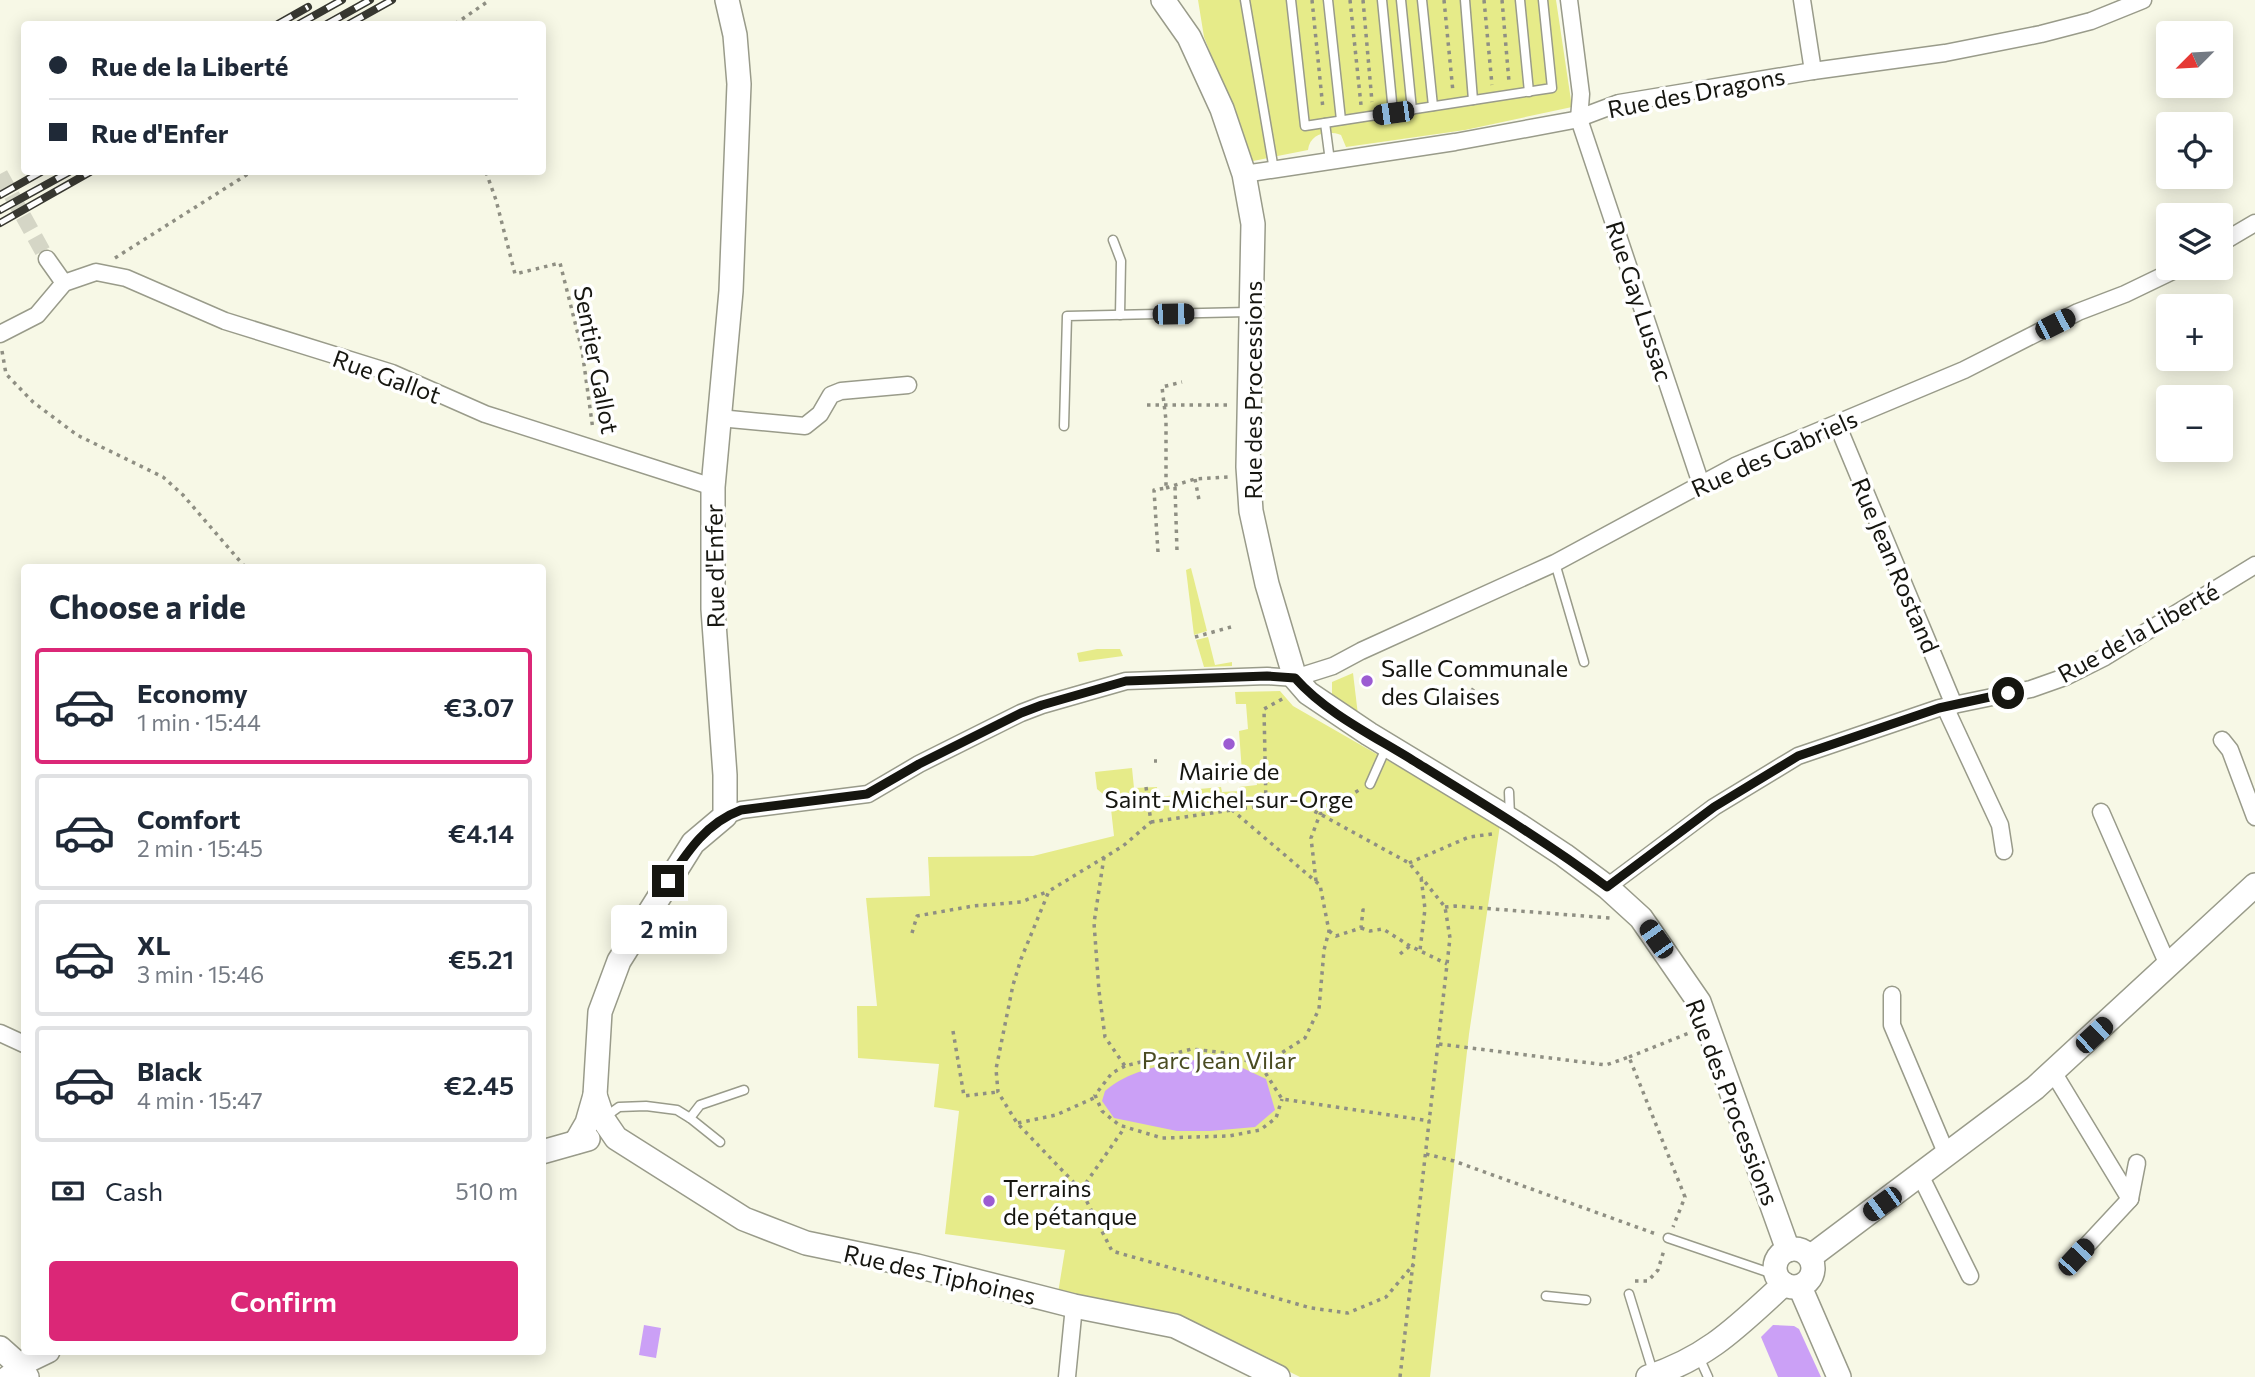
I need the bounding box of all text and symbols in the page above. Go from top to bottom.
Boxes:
north arrow [2156,21,2233,98]
map controls [2156,21,2233,462]
text: Rue de la Liberté [91,50,289,81]
street label: Rue des Dragons [1605,61,1787,123]
car [1371,100,1416,126]
button: locate [2156,112,2233,189]
text: Rue d'Enfer [91,117,228,148]
button: layers [2156,203,2233,280]
street label: Rue Gay Lussac [1600,217,1680,385]
street label: Rue des Processions [1238,281,1267,499]
street label: Sentier Gallot [568,284,626,436]
button: + [2156,294,2233,371]
car [1152,303,1195,325]
car [2032,305,2079,343]
street label: Rue Gallot [329,343,445,409]
button: − [2156,385,2233,462]
street label: Rue des Gabriels [1687,403,1861,503]
street label: Rue Jean Rostand [1846,473,1946,657]
street label: Rue d'Enfer [698,503,730,628]
street label: Rue de la Liberté [2052,576,2224,688]
text: Choose a ride [49,586,246,626]
place label: Salle Communale des Glaises [1381,653,1568,710]
marker: Salle Communale des Glaises [1359,673,1375,689]
icon: car [53,675,116,738]
text: Economy [137,677,248,708]
route start [1992,677,2024,709]
text: €3.07 [444,691,514,722]
text: 1 min · 15:44 [137,708,261,736]
marker: Mairie de Saint-Michel-sur-Orge [1221,736,1237,752]
place label: Mairie de Saint-Michel-sur-Orge [1105,756,1353,813]
icon: car [53,801,116,864]
text: Comfort [137,803,240,834]
text: €4.14 [448,817,514,848]
text: 2 min · 15:45 [137,834,263,862]
route end [652,865,684,897]
callout: 2 min [610,906,726,954]
text: 2 min [641,915,697,943]
car [1636,916,1677,962]
icon: car [53,927,116,990]
text: XL [137,929,171,960]
text: €5.21 [448,943,514,974]
text: 3 min · 15:46 [137,960,264,988]
street label: Rue des Processions [1680,995,1786,1209]
car [2072,1013,2117,1057]
park label: Parc Jean Vilar [1142,1045,1297,1074]
icon: car [53,1053,116,1116]
text: Black [137,1055,203,1086]
text: €2.45 [444,1069,514,1100]
text: 4 min · 15:47 [137,1086,263,1114]
icon: cash [49,1172,87,1210]
place label: Terrains de pétanque [1003,1173,1137,1230]
text: Cash [105,1175,163,1206]
text: 510 m [455,1177,518,1205]
car [1859,1183,1906,1225]
marker: Terrains de pétanque [981,1193,997,1209]
car [2054,1234,2099,1280]
street label: Rue des Tiphoines [841,1238,1039,1310]
button: Confirm [49,1261,518,1341]

